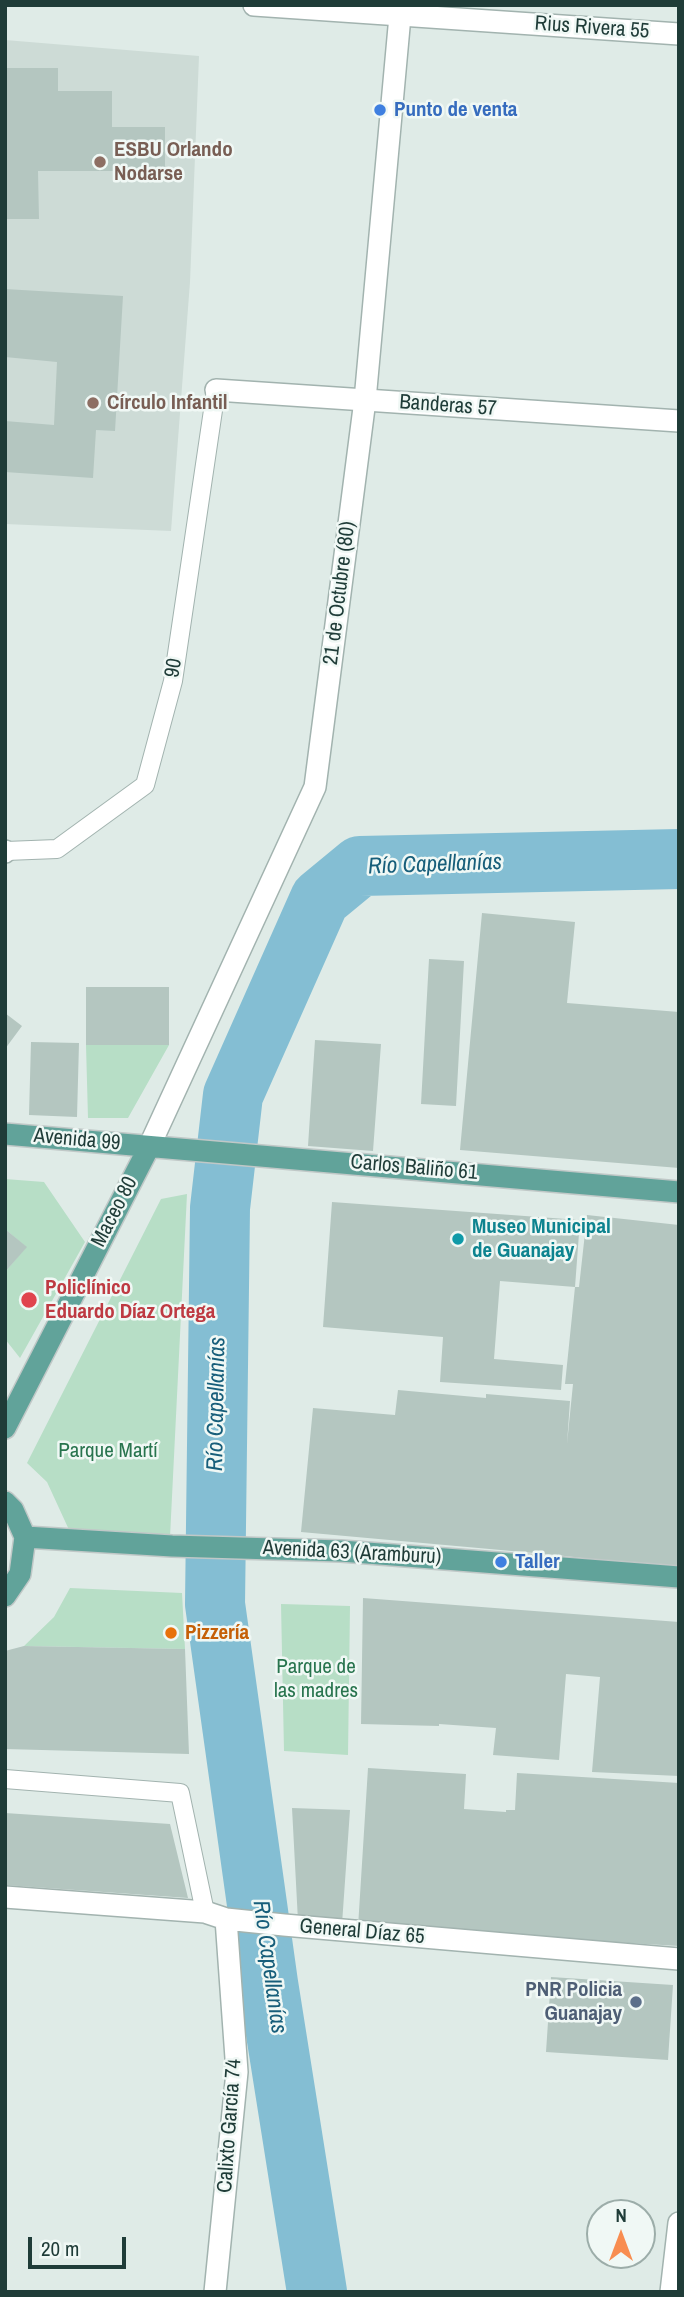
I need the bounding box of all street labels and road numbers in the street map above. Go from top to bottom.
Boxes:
street label: Rius Rivera 55 [534,11,650,45]
street label: Banderas 57 [398,390,498,422]
street label: 21 de Octubre (80) [319,520,361,666]
street label: 90 [160,656,188,680]
street label: Avenida 99 [33,1124,121,1156]
street label: Carlos Baliño 61 [349,1150,479,1186]
street label: Maceo 80 [87,1173,143,1251]
street label: Avenida 63 (Aramburu) [262,1536,442,1570]
street label: General Díaz 65 [298,1914,426,1950]
street label: Calixto García 74 [213,2058,247,2194]

